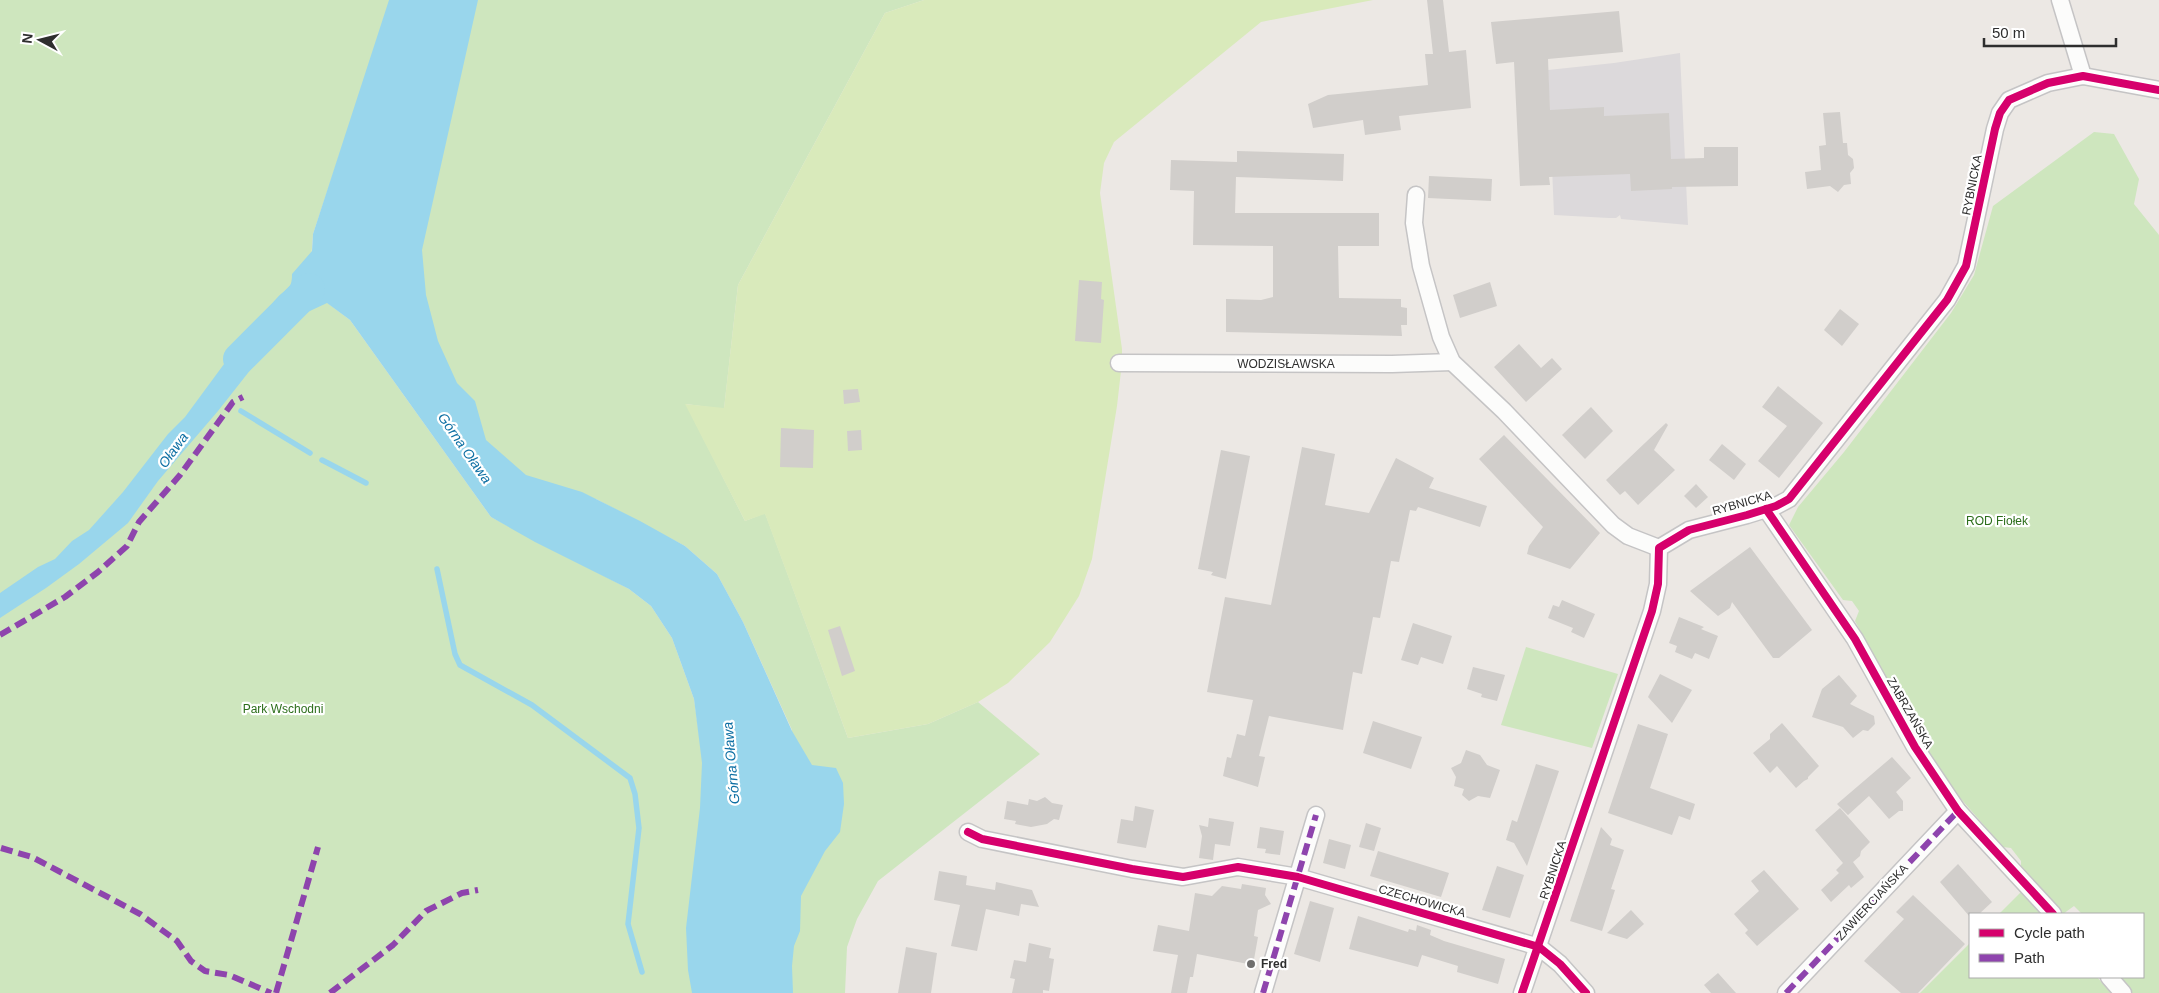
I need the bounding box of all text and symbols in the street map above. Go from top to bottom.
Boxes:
north arrow [15,15,65,65]
scale bar [1984,15,2116,47]
text: 50 m [1992,24,2025,41]
text: N [19,32,36,44]
street label: RYBNICKA [1959,154,1985,216]
street label: WODZISŁAWSKA [1237,357,1335,371]
water label: Górna Oława [435,410,495,487]
water label: Oława [155,429,191,471]
street label: RYBNICKA [1711,488,1773,518]
park label: ROD Fiołek [1966,514,2029,528]
street label: ZABRZAŃSKA [1884,674,1937,751]
park label: Park Wschodni [243,702,323,716]
water label: Górna Oława [719,721,743,805]
street label: RYBNICKA [1537,839,1569,901]
street label: ZAWIERCIAŃSKA [1832,860,1911,943]
street label: CZECHOWICKA [1377,882,1467,920]
legend [1969,913,2144,978]
text: Cycle path [2014,924,2085,941]
text: Path [2014,949,2045,966]
place label: Fred [1261,957,1287,971]
marker: Fred [1245,958,1257,970]

